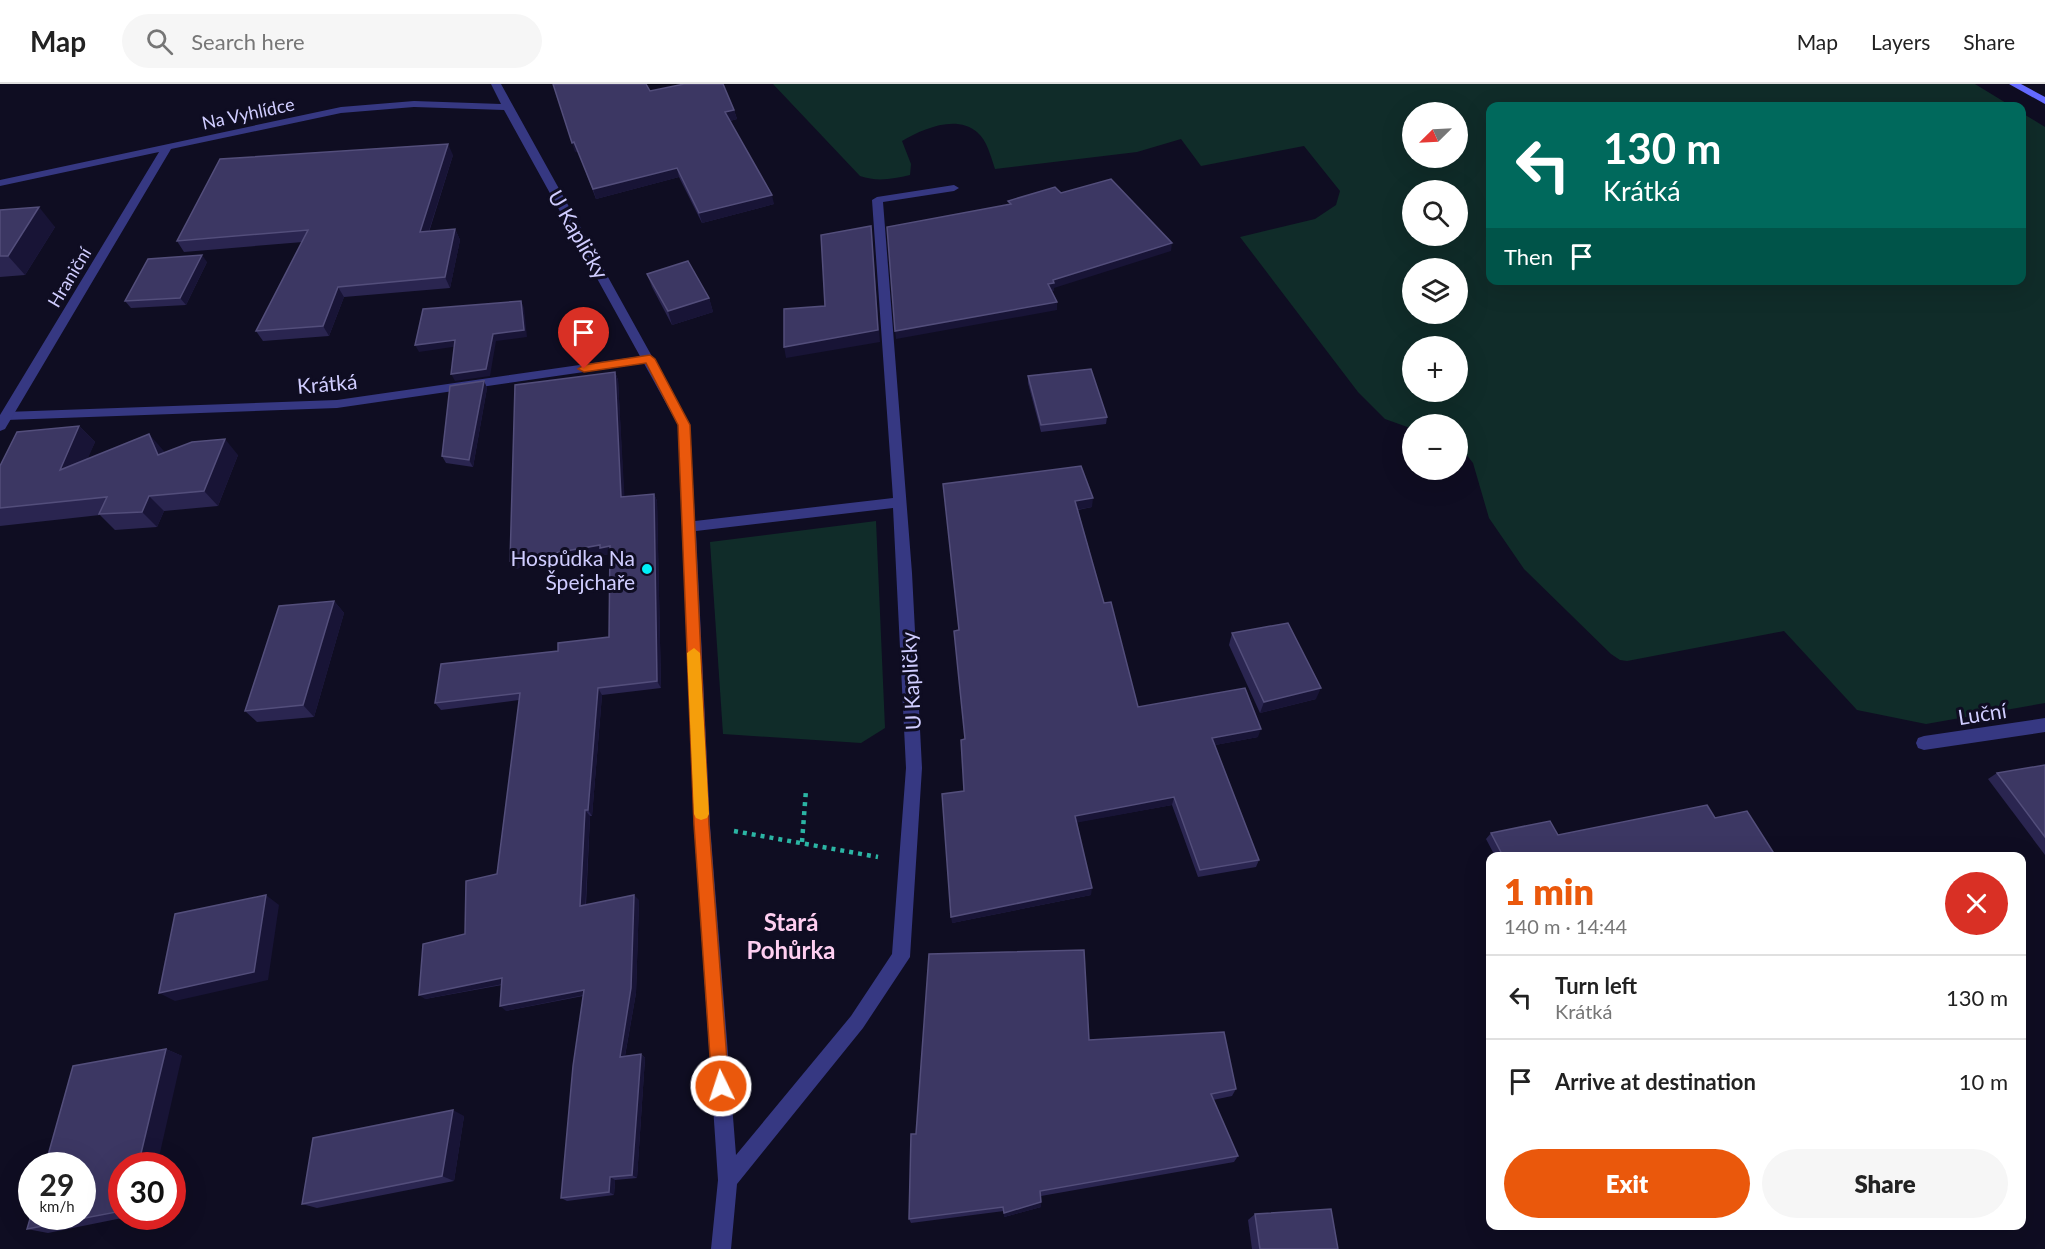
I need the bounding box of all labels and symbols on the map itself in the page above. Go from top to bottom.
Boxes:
street label: Na Vyhlídce [200,92,296,134]
north arrow [1402,102,1468,168]
street label: U Kapličky [544,185,615,283]
street label: Hraniční [42,242,96,311]
pin [558,307,609,369]
street label: Krátká [296,368,358,398]
place label: Hospůdka Na Špejchaře [510,545,635,594]
marker: Hospůdka Na Špejchaře [640,562,654,576]
street label: U Kapličky [895,631,925,731]
street label: Luční [1956,697,2009,729]
district label: Stará Pohůrka [746,907,836,964]
position arrow [689,1054,753,1118]
speed limit sign: 30 [108,1152,186,1230]

